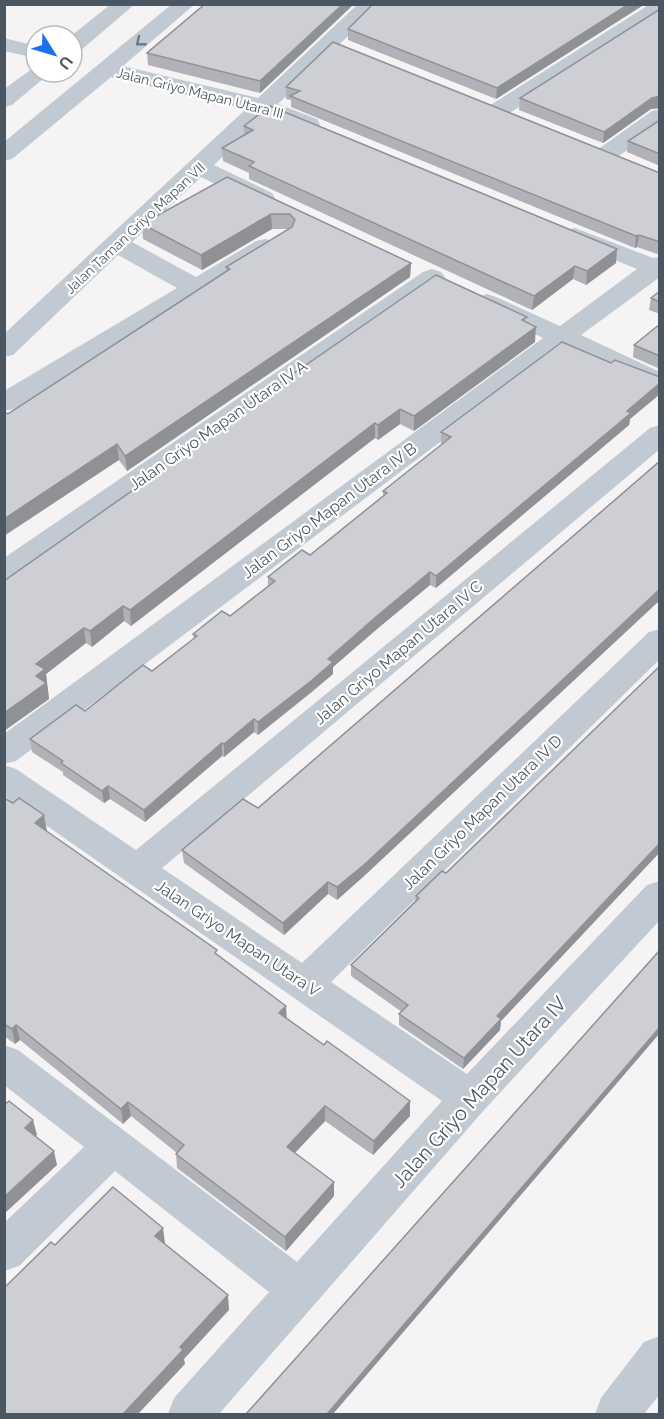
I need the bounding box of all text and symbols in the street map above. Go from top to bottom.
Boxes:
north arrow [24,24,84,84]
one-way arrow [136,34,147,45]
text: U [54,52,77,73]
street label: Jalan Griyo Mapan Utara III [115,64,285,122]
street label: Jalan Taman Griyo Mapan VII [62,159,208,297]
street label: Jalan Griyo Mapan Utara IV A [126,356,311,494]
street label: Jalan Griyo Mapan Utara IV B [238,439,420,582]
street label: Jalan Griyo Mapan Utara IV C [310,576,486,728]
street label: Jalan Griyo Mapan Utara IV D [399,731,566,894]
street label: Jalan Griyo Mapan Utara V [152,876,324,1001]
street label: Jalan Griyo Mapan Utara IV [387,991,572,1193]

